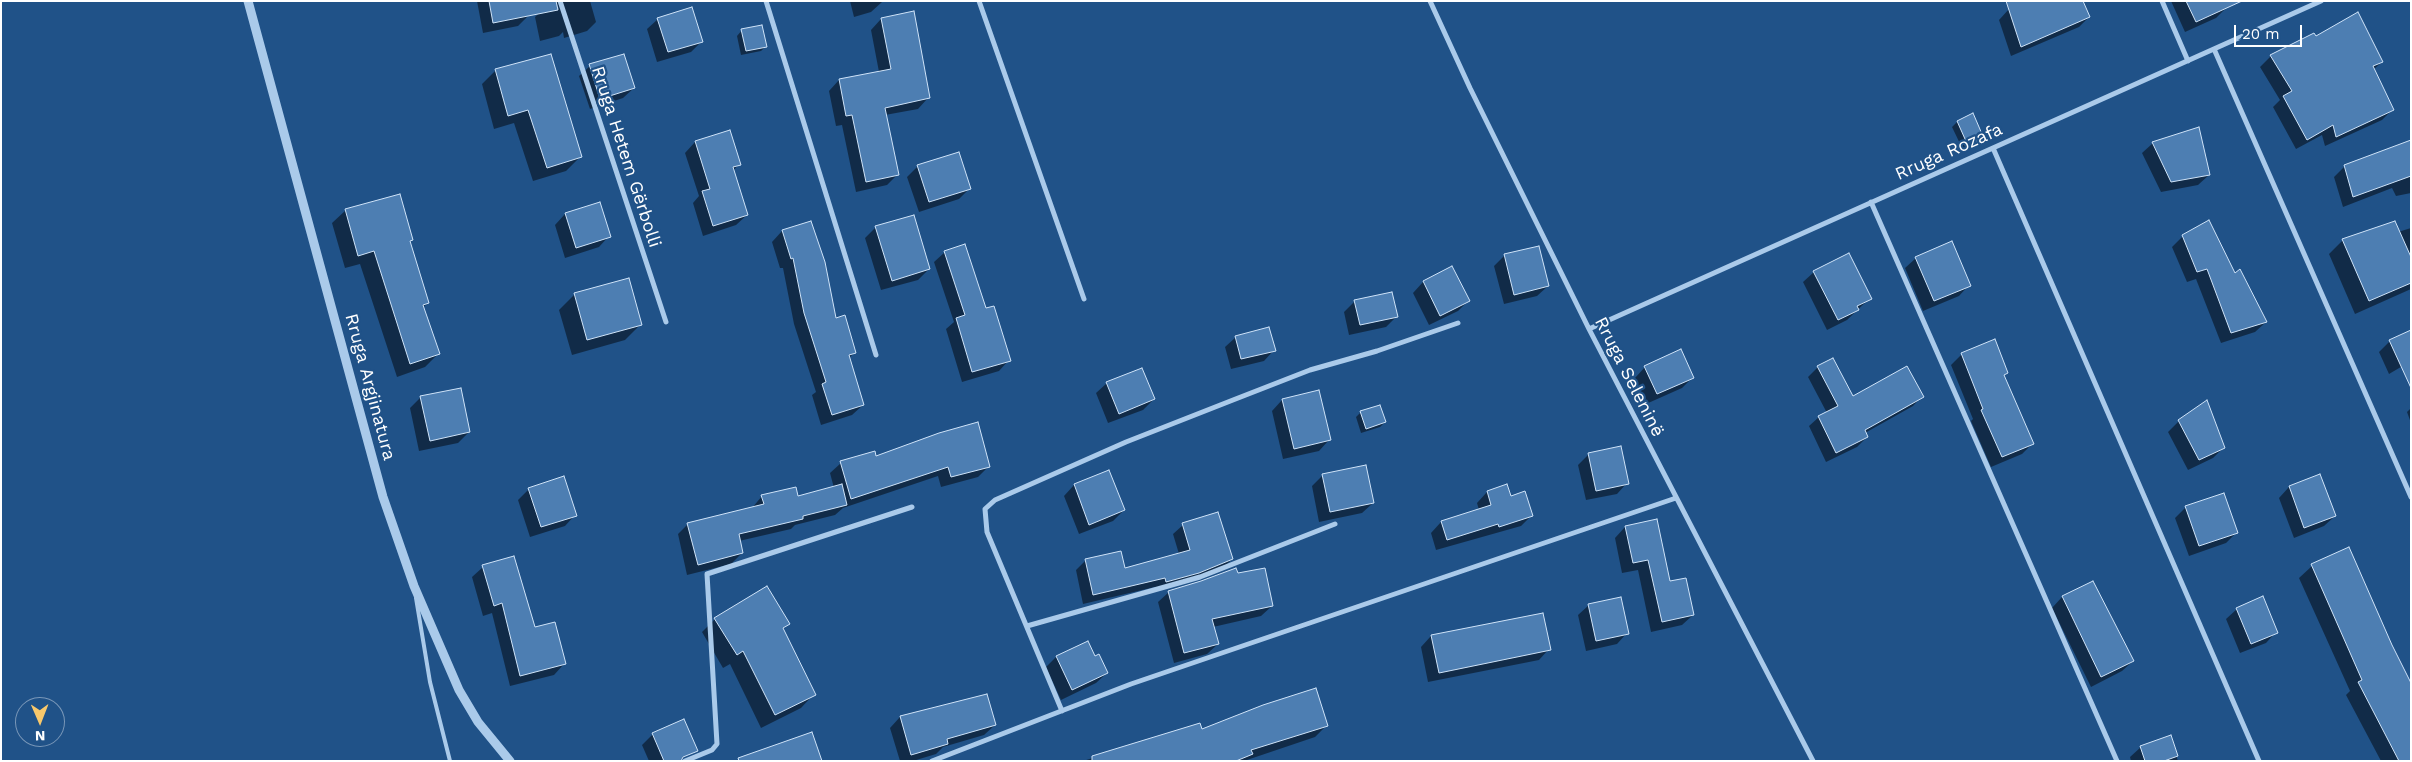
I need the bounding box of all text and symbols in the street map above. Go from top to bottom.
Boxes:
scale bar [2237,15,2304,47]
text: 20 m [2242,25,2280,43]
street label: Rruga Hetem Gërbolli [586,64,666,250]
street label: Rruga Rozafa [1892,119,2006,185]
street label: Rruga Argjinatura [340,311,400,463]
street label: Rruga Seleninë [1590,314,1668,440]
north arrow [15,697,65,747]
text: N [35,728,46,744]

